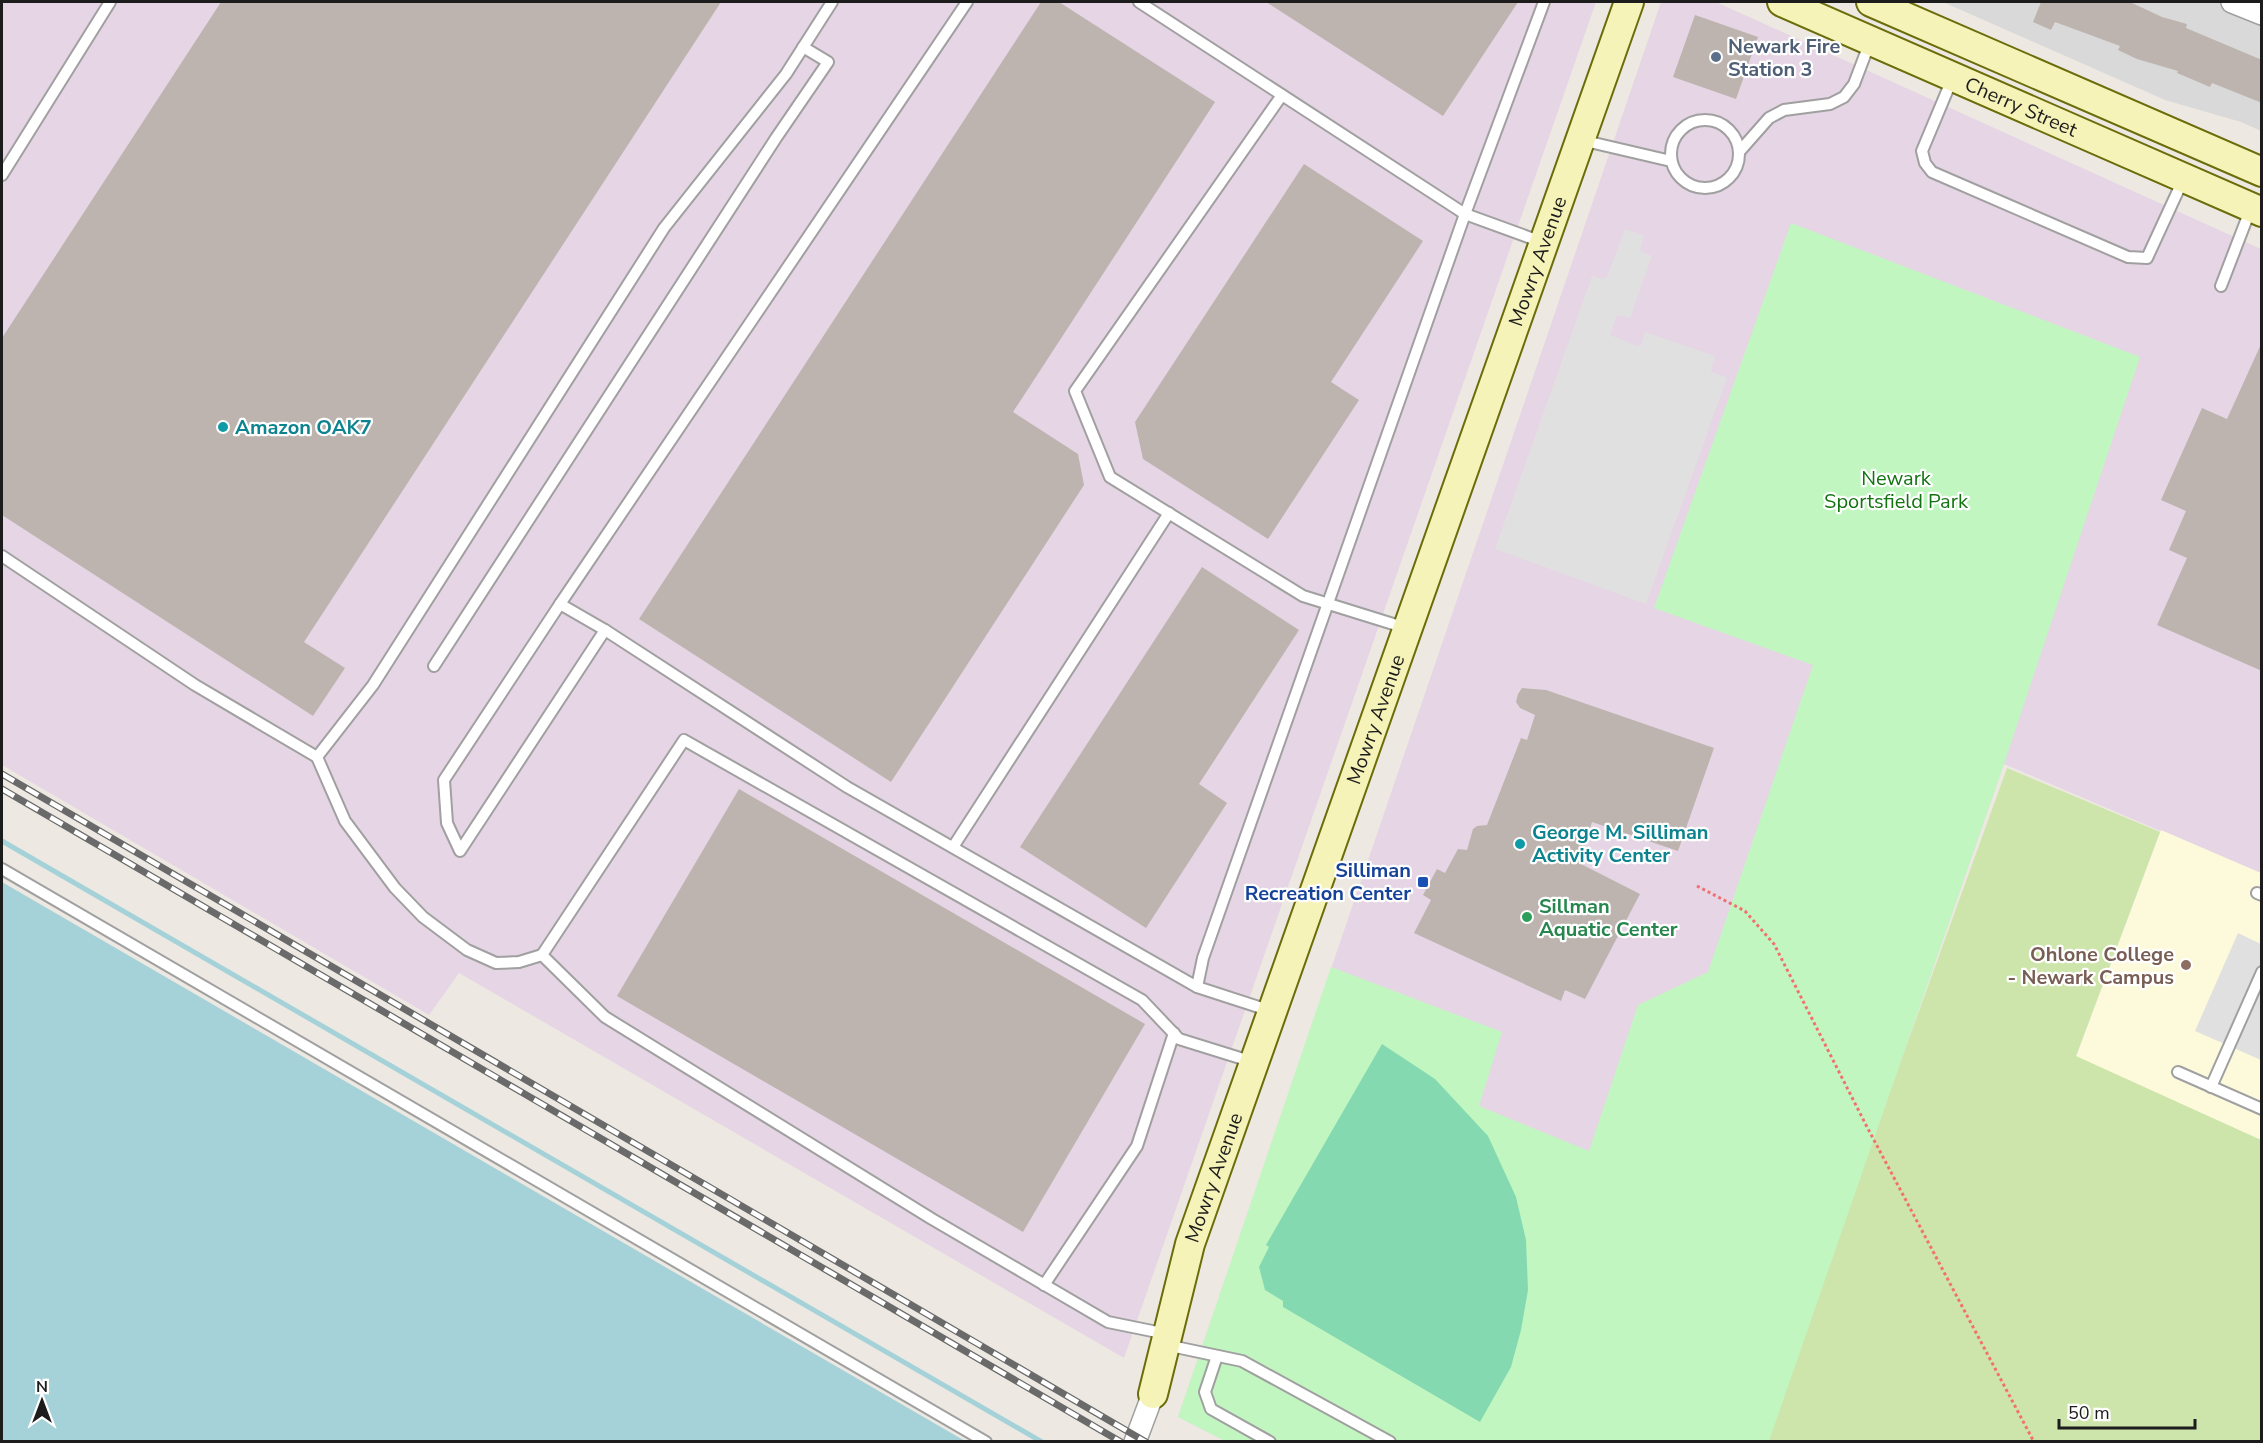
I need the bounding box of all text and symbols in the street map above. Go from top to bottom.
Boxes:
place label: Newark Fire Station 3 [1728,33,1840,83]
marker: Newark Fire Station 3 [1709,50,1723,64]
street label: Cherry Street [1960,71,2082,144]
street label: Mowry Avenue [1502,193,1573,330]
place label: Amazon OAK7 [235,414,372,441]
marker: Amazon OAK7 [216,420,230,434]
park label: Newark Sportsfield Park [1824,465,1969,515]
street label: Mowry Avenue [1341,651,1411,788]
place label: George M. Silliman Activity Center [1532,819,1709,869]
marker: George M. Silliman Activity Center [1513,837,1527,851]
place label: Silliman Recreation Center [1245,857,1411,907]
marker: Silliman Recreation Center [1416,875,1430,889]
place label: Sillman Aquatic Center [1539,893,1678,943]
marker: Sillman Aquatic Center [1520,910,1534,924]
place label: Ohlone College - Newark Campus [2007,941,2174,991]
marker: Ohlone College - Newark Campus [2179,958,2193,972]
street label: Mowry Avenue [1179,1109,1249,1246]
north arrow [12,1371,72,1431]
text: N [36,1376,48,1398]
scale bar [2059,1392,2196,1430]
text: 50 m [2068,1401,2110,1425]

